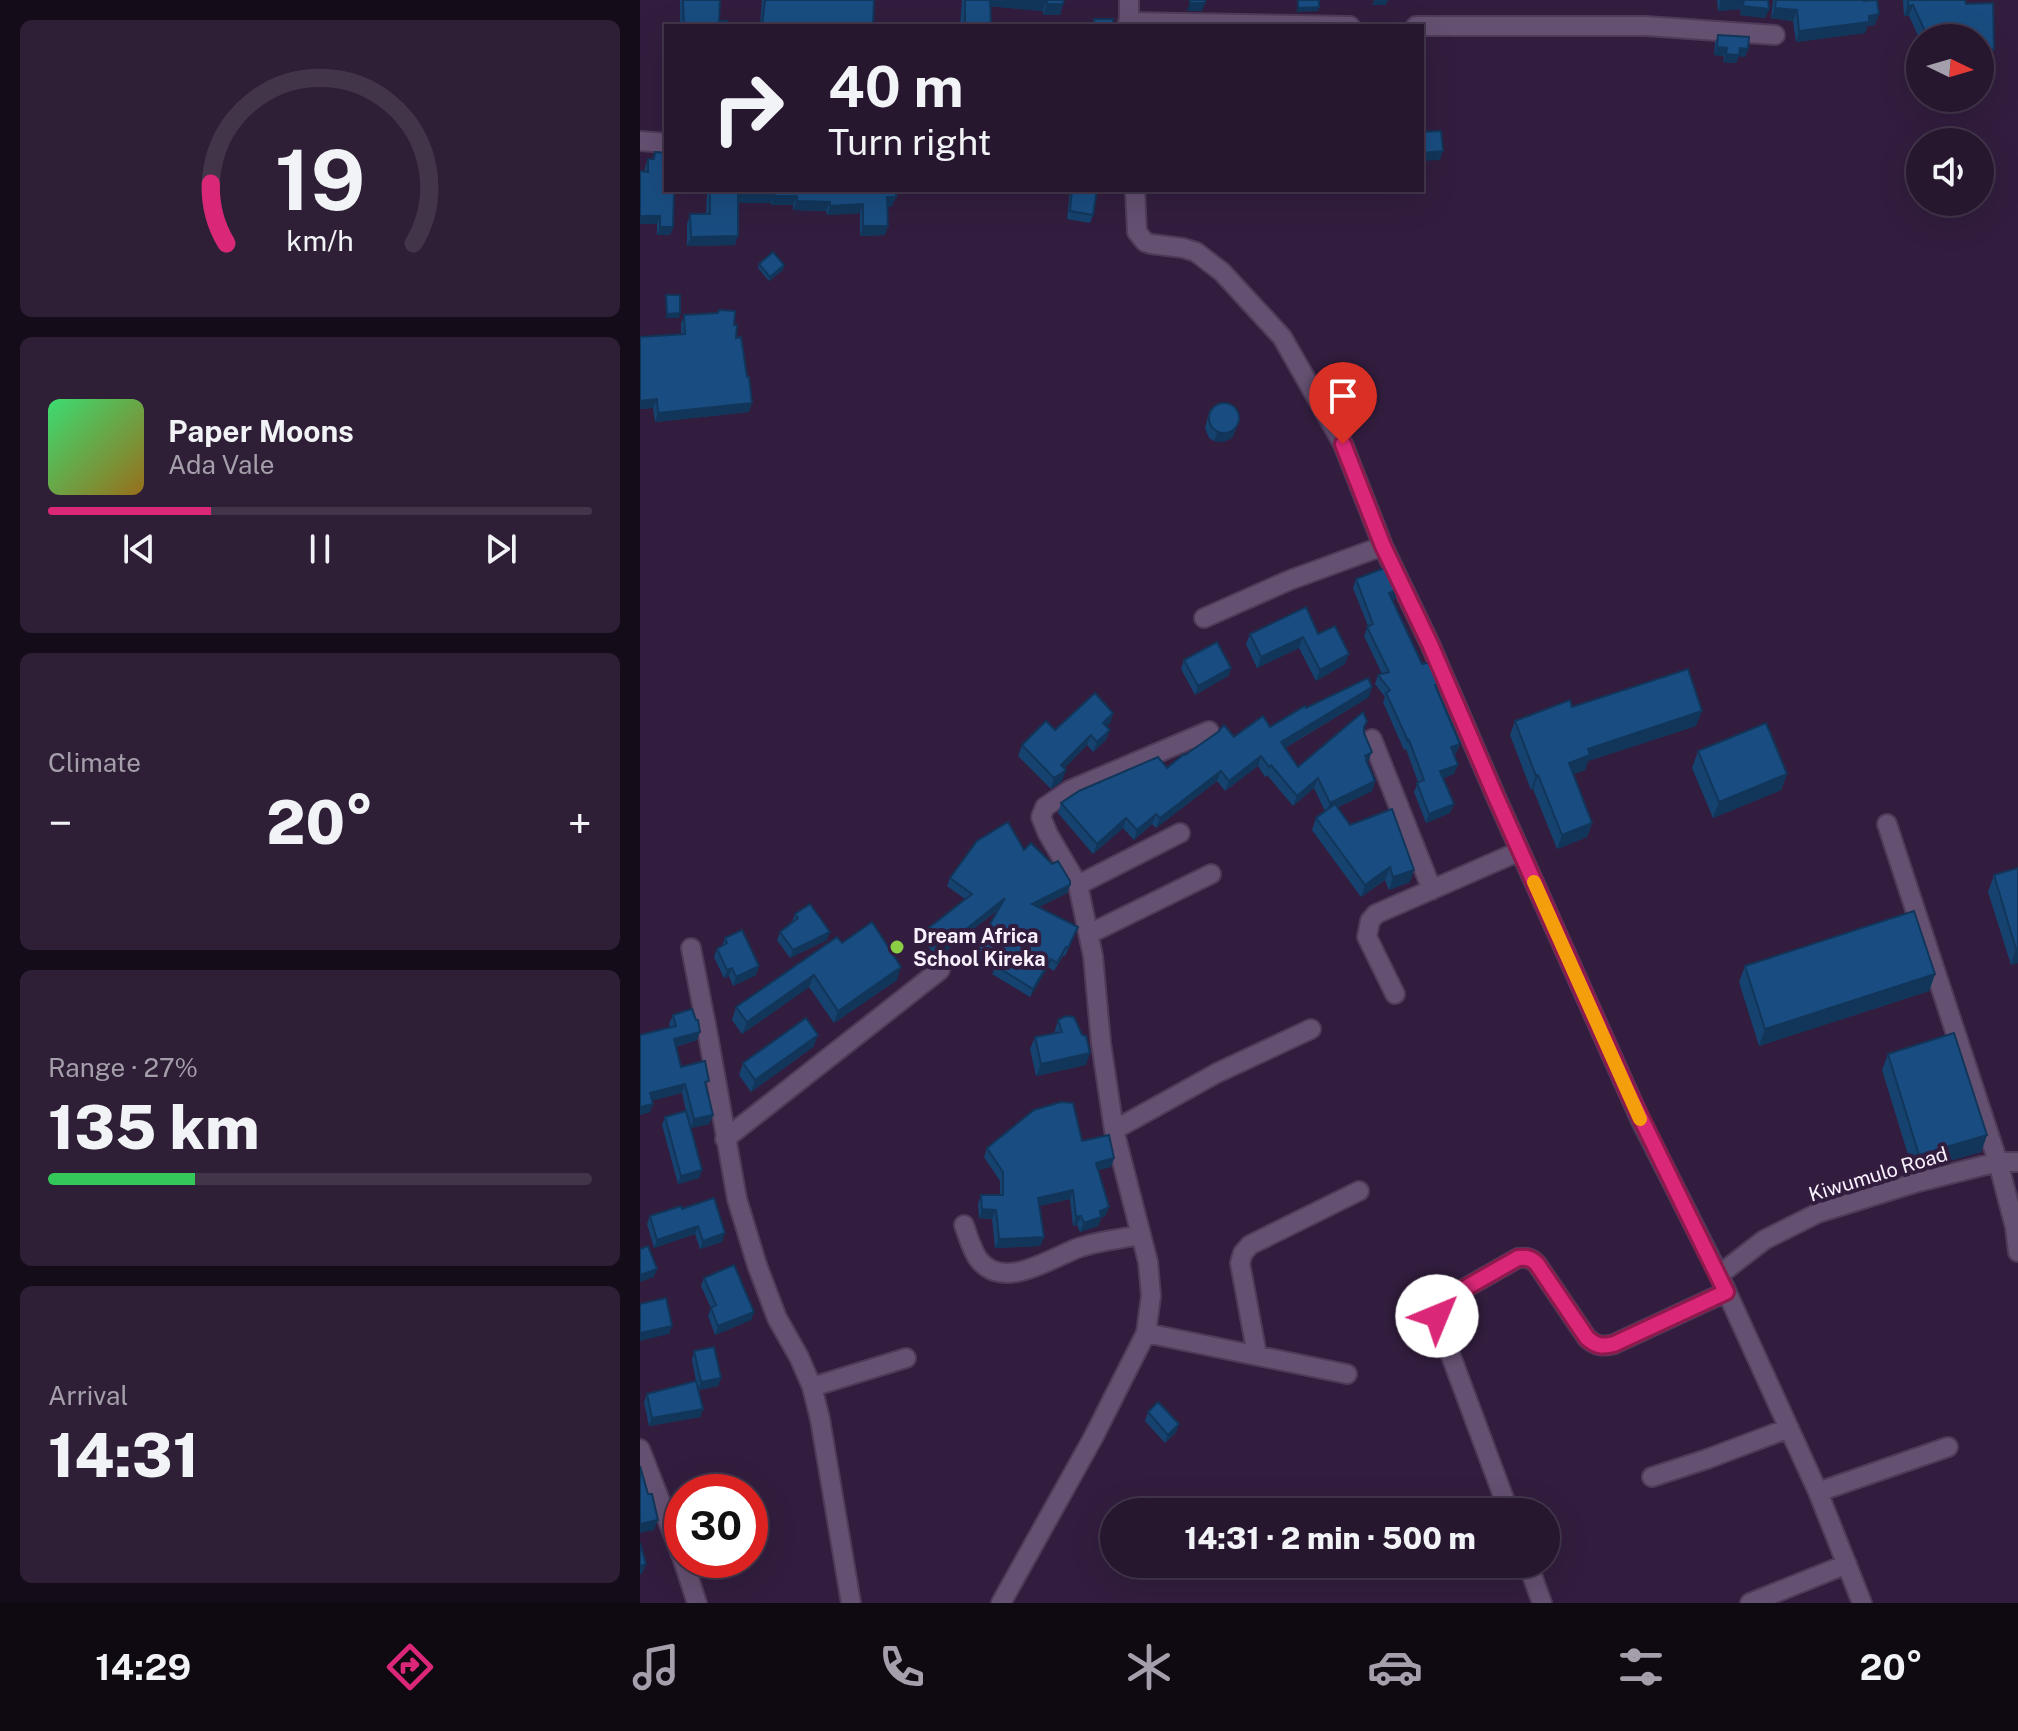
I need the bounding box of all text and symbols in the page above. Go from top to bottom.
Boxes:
north arrow [1906,24,1994,112]
map controls [1906,24,1994,216]
text: 40 m [828,54,964,120]
icon: right [696,56,800,160]
text: Turn right [828,121,991,163]
button: sound [1906,128,1994,216]
text: 19 [275,131,365,229]
text: km/h [286,224,354,257]
pin [1309,362,1377,444]
icon: arrive [1321,374,1365,418]
text: Paper Moons [168,413,354,449]
text: Ada Vale [168,449,274,480]
icon: previous [117,527,161,571]
icon: pause [298,527,342,571]
icon: next [479,527,523,571]
text: Climate [48,747,141,778]
text: 20° [266,787,374,858]
text: − [48,797,72,849]
text: + [568,797,592,849]
place label: Dream Africa School Kireka [913,924,1046,971]
marker: Dream Africa School Kireka [888,938,906,956]
text: Range · 27% [48,1052,198,1083]
text: 135 km [48,1092,259,1163]
street label: Kiwumulo Road [1806,1141,1950,1207]
position arrow [1395,1274,1479,1358]
text: Arrival [48,1380,128,1411]
text: 14:31 [48,1420,199,1491]
speed limit sign: 30 [664,1474,768,1578]
text: 14:31 · 2 min · 500 m [1184,1520,1476,1556]
icon: directions [382,1639,438,1695]
icon: music [628,1639,684,1695]
icon: phone [874,1639,930,1695]
icon: climate [1121,1639,1177,1695]
icon: car [1367,1639,1423,1695]
icon: filters [1613,1639,1669,1695]
text: 14:29 [95,1646,191,1688]
text: 20° [1860,1646,1923,1688]

